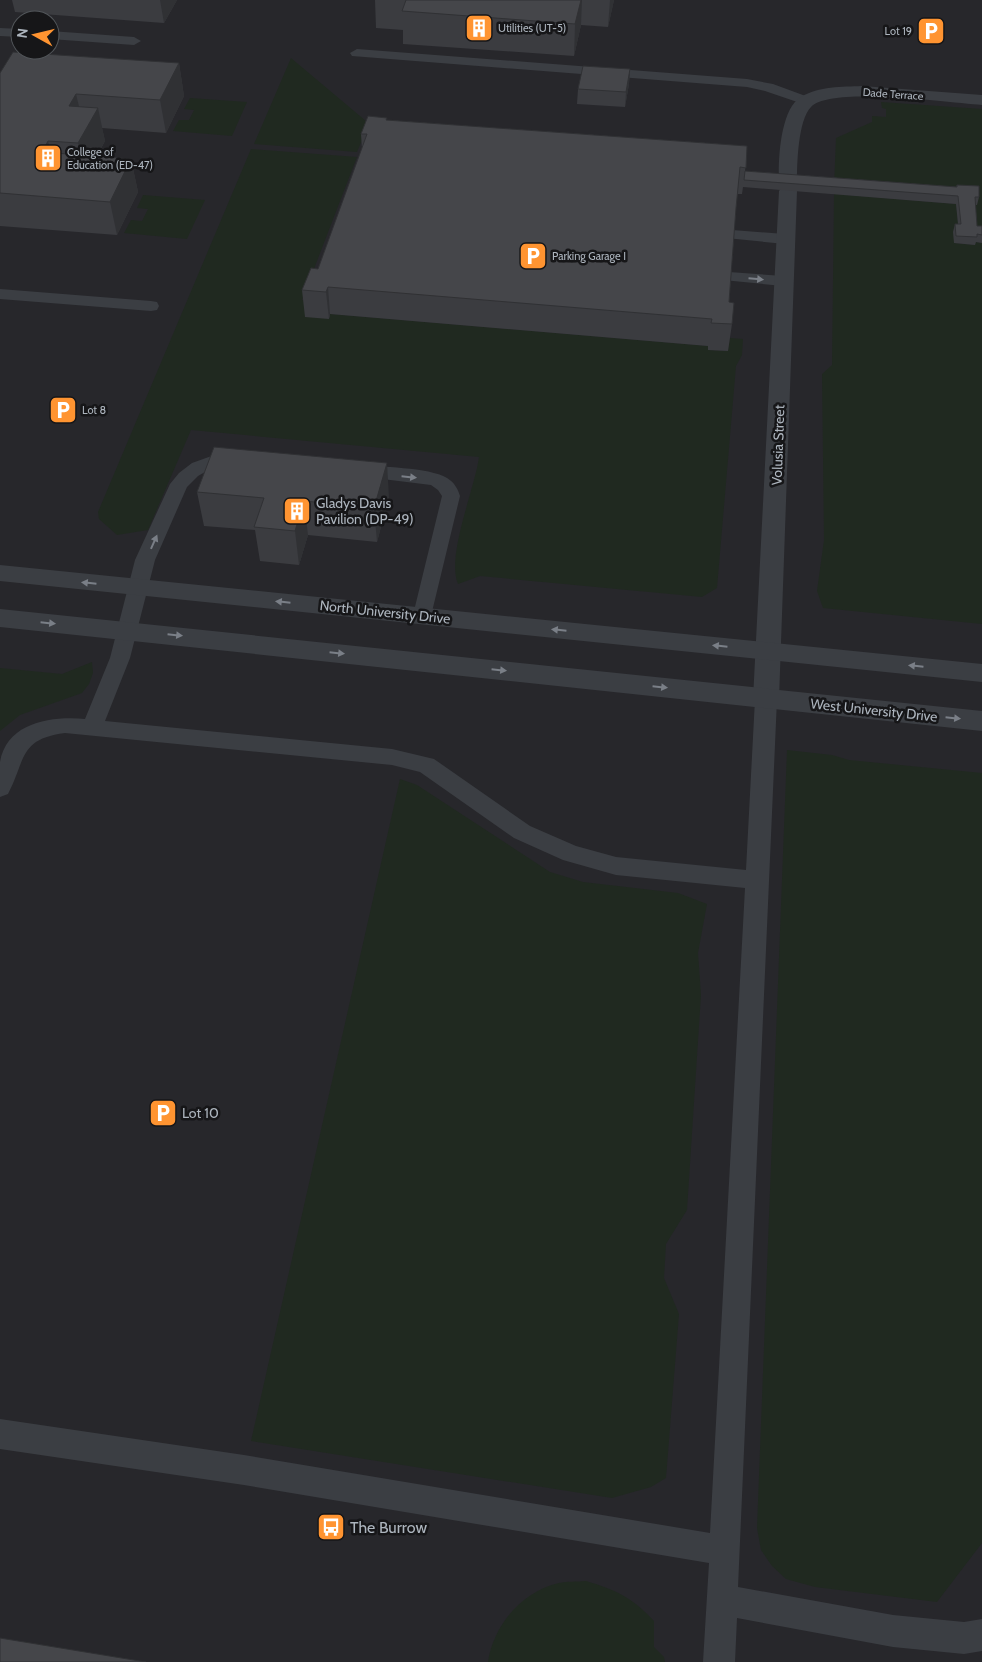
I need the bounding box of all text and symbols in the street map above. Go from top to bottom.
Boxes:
north arrow [10,10,60,60]
building icon: Utilities (UT-5) [464,13,494,43]
parking icon: Lot 19 [916,16,946,46]
place label: Utilities (UT-5) [498,21,566,35]
place label: Lot 19 [885,24,912,38]
text: N [13,27,32,39]
street label: Dade Terrace [862,85,924,103]
building icon: College of Education (ED-47) [33,143,63,173]
place label: College of Education (ED-47) [67,145,153,172]
parking icon: Parking Garage I [518,241,548,271]
place label: Parking Garage I [552,249,626,263]
one-way arrow [748,276,764,284]
parking icon: Lot 8 [48,395,78,425]
place label: Lot 8 [82,403,106,417]
street label: Volusia Street [768,404,788,486]
one-way arrow [402,473,418,481]
place label: Gladys Davis Pavilion (DP-49) [316,494,414,528]
building icon: Gladys Davis Pavilion (DP-49) [282,496,312,526]
one-way arrow [149,534,158,549]
one-way arrow [81,578,97,586]
street label: North University Drive [319,596,451,628]
one-way arrow [274,598,290,606]
one-way arrow [41,619,57,627]
one-way arrow [551,625,567,633]
one-way arrow [168,632,184,640]
one-way arrow [712,642,728,650]
one-way arrow [329,649,345,657]
one-way arrow [908,662,924,670]
one-way arrow [491,666,507,674]
one-way arrow [652,683,668,691]
street label: West University Drive [810,694,938,726]
one-way arrow [946,714,962,722]
parking icon: Lot 10 [148,1098,178,1128]
place label: Lot 10 [182,1104,219,1122]
bus stop icon: The Burrow [316,1512,346,1542]
place label: The Burrow [350,1518,427,1537]

